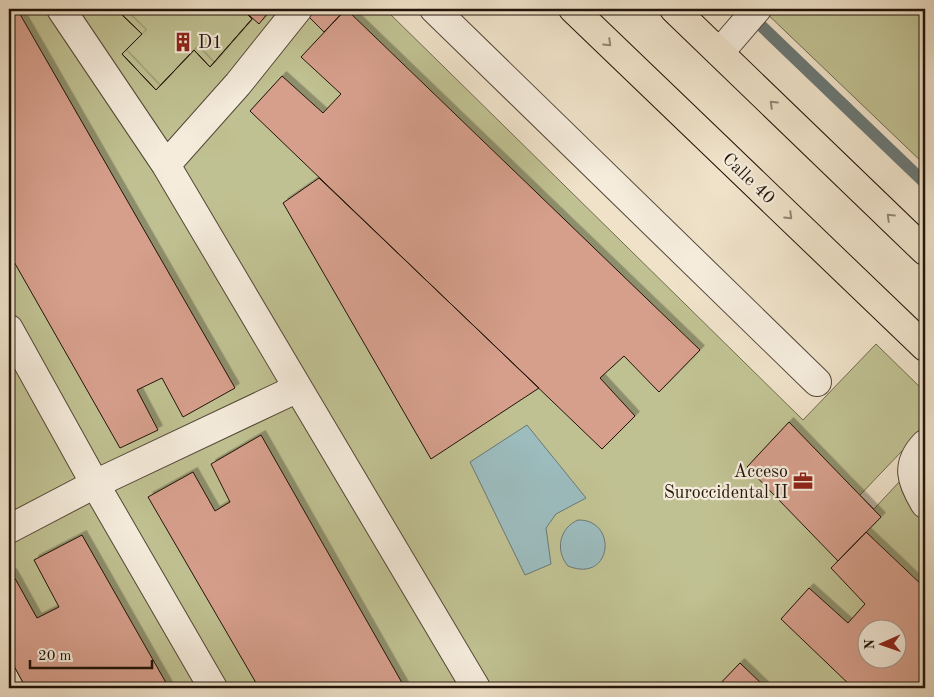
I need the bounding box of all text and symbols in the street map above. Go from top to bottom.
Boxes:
building icon: D1 [172,31,194,53]
place label: D1 [198,34,222,52]
one-way arrow [603,37,612,46]
one-way arrow [770,101,779,110]
street label: Calle 40 [719,150,778,208]
one-way arrow [783,210,792,219]
one-way arrow [887,214,896,223]
place label: Acceso Suroccidental II [664,463,788,502]
office icon: Acceso Suroccidental II [792,470,814,492]
north arrow [856,620,906,670]
scale bar [30,637,152,669]
text: N [863,639,877,650]
text: 20 m [38,649,72,664]

